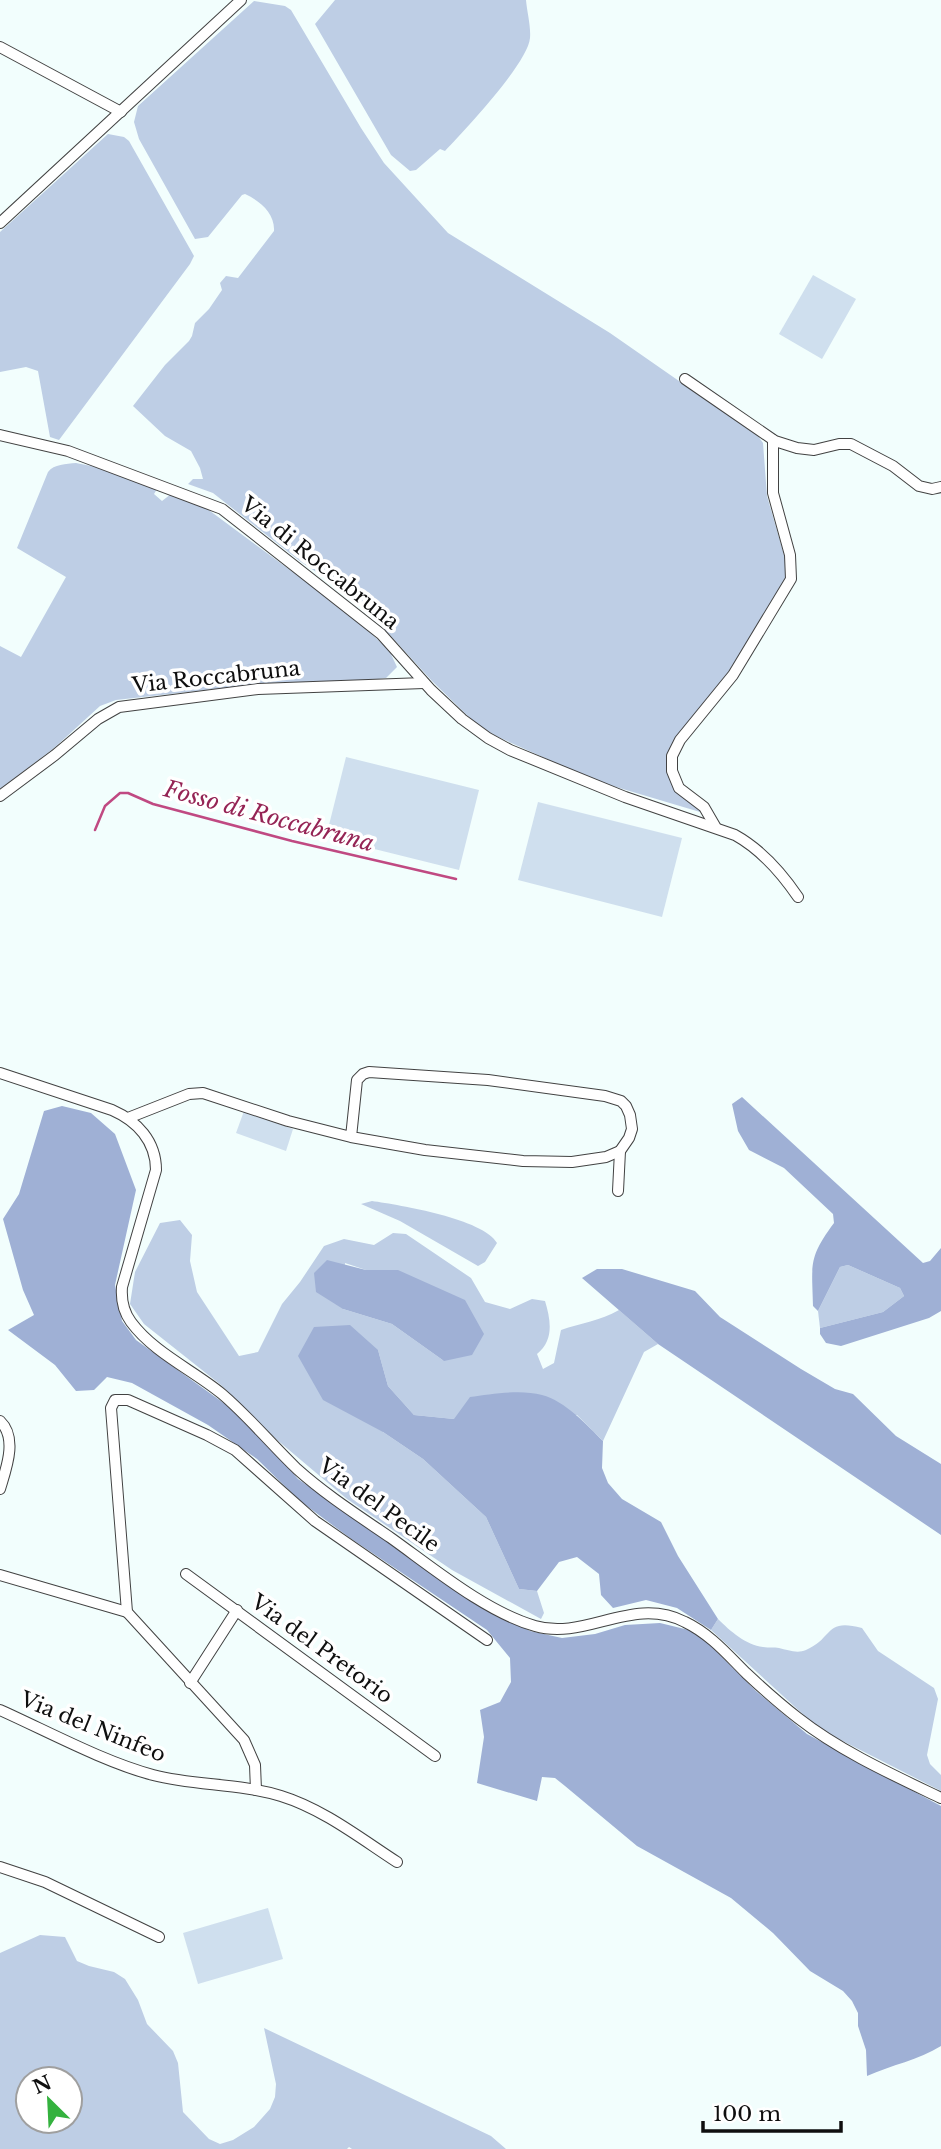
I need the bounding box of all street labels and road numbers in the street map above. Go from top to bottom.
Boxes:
street label: Via di Roccabruna [235,490,405,635]
street label: Via Roccabruna [130,655,302,699]
street label: Via del Pecile [313,1452,444,1558]
street label: Via del Pretorio [245,1588,398,1709]
street label: Via del Ninfeo [16,1686,169,1768]

